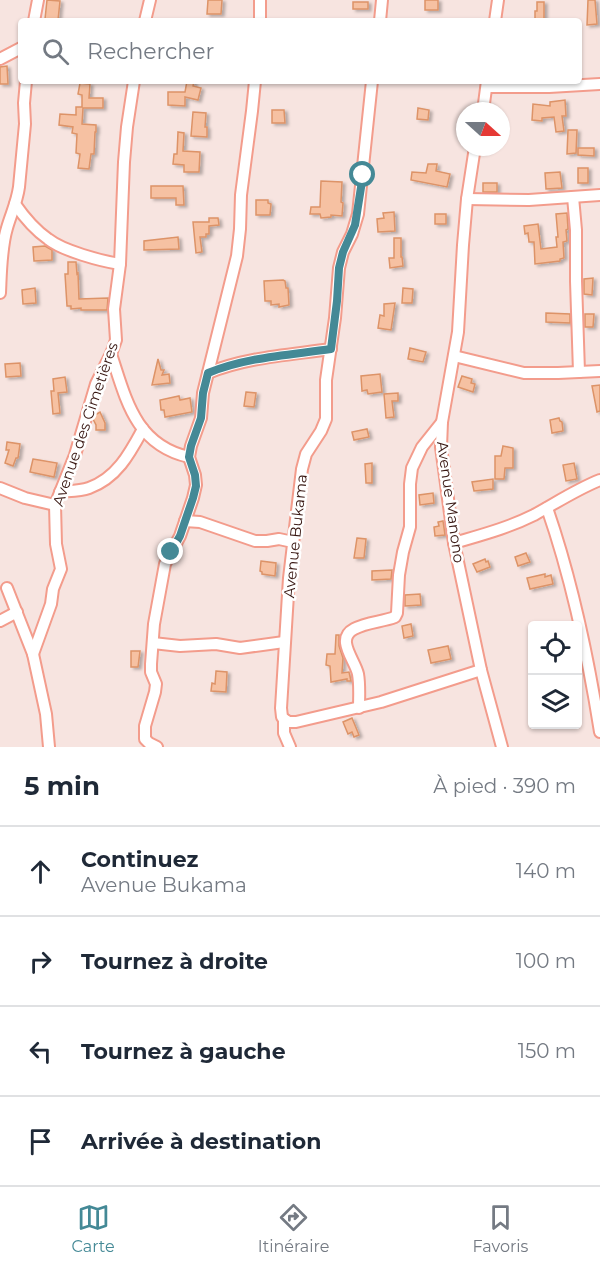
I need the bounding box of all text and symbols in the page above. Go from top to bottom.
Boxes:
search box [18,18,582,84]
icon: search [39,35,72,68]
text: Rechercher [87,38,214,65]
north arrow [456,102,510,156]
route start [349,161,375,187]
street label: Avenue des Cimetières [48,340,122,508]
street label: Avenue Manono [433,440,469,564]
street label: Avenue Bukama [279,473,311,599]
route end [157,538,183,564]
map controls [528,621,582,729]
button: locate [528,621,582,675]
button: layers [528,675,582,729]
text: 5 min [24,770,100,802]
text: À pied · 390 m [433,774,576,798]
text: Continuez [81,846,198,873]
icon: ahead [24,855,57,888]
text: 140 m [516,859,576,883]
text: Avenue Bukama [81,873,247,897]
icon: right [24,945,57,978]
text: Tournez à droite [81,948,268,975]
text: 100 m [516,949,576,973]
icon: left [24,1035,57,1068]
text: Tournez à gauche [81,1038,286,1065]
text: 150 m [518,1039,576,1063]
icon: arrive [24,1125,57,1158]
text: Arrivée à destination [81,1128,321,1155]
tab: Carte [72,1201,115,1256]
tab: Itinéraire [258,1201,329,1256]
tab: Favoris [472,1201,528,1256]

